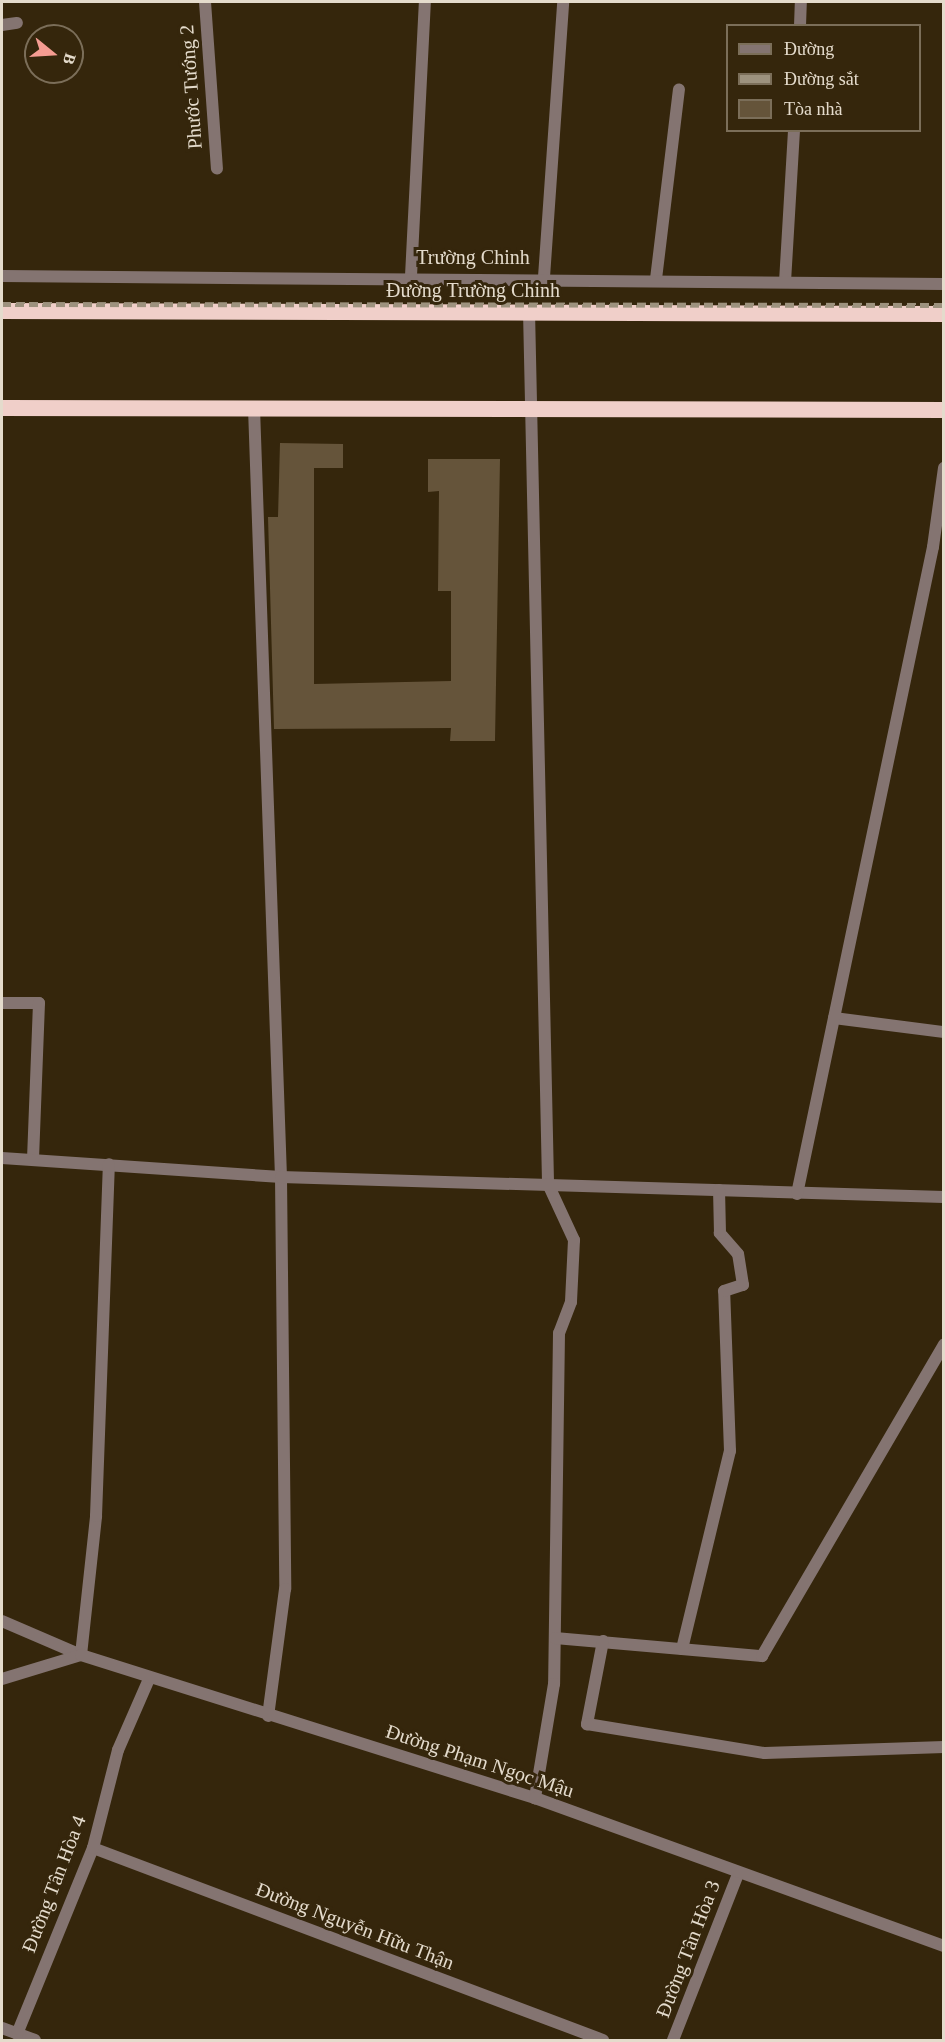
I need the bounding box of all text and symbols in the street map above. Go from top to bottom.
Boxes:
north arrow [24,24,84,84]
street label: Phước Tướng 2 [175,24,207,150]
legend [726,24,921,132]
text: Đường [784,39,834,59]
text: B [60,51,79,67]
text: Đường sắt [784,69,859,89]
text: Tòa nhà [784,99,842,119]
street label: Trường Chinh [416,245,530,269]
street label: Đường Trường Chinh [386,278,560,302]
street label: Đường Phạm Ngọc Mậu [383,1719,577,1803]
street label: Đường Tân Hòa 4 [17,1812,91,1956]
street label: Đường Nguyễn Hữu Thận [252,1877,458,1975]
street label: Đường Tân Hòa 3 [651,1877,725,2021]

